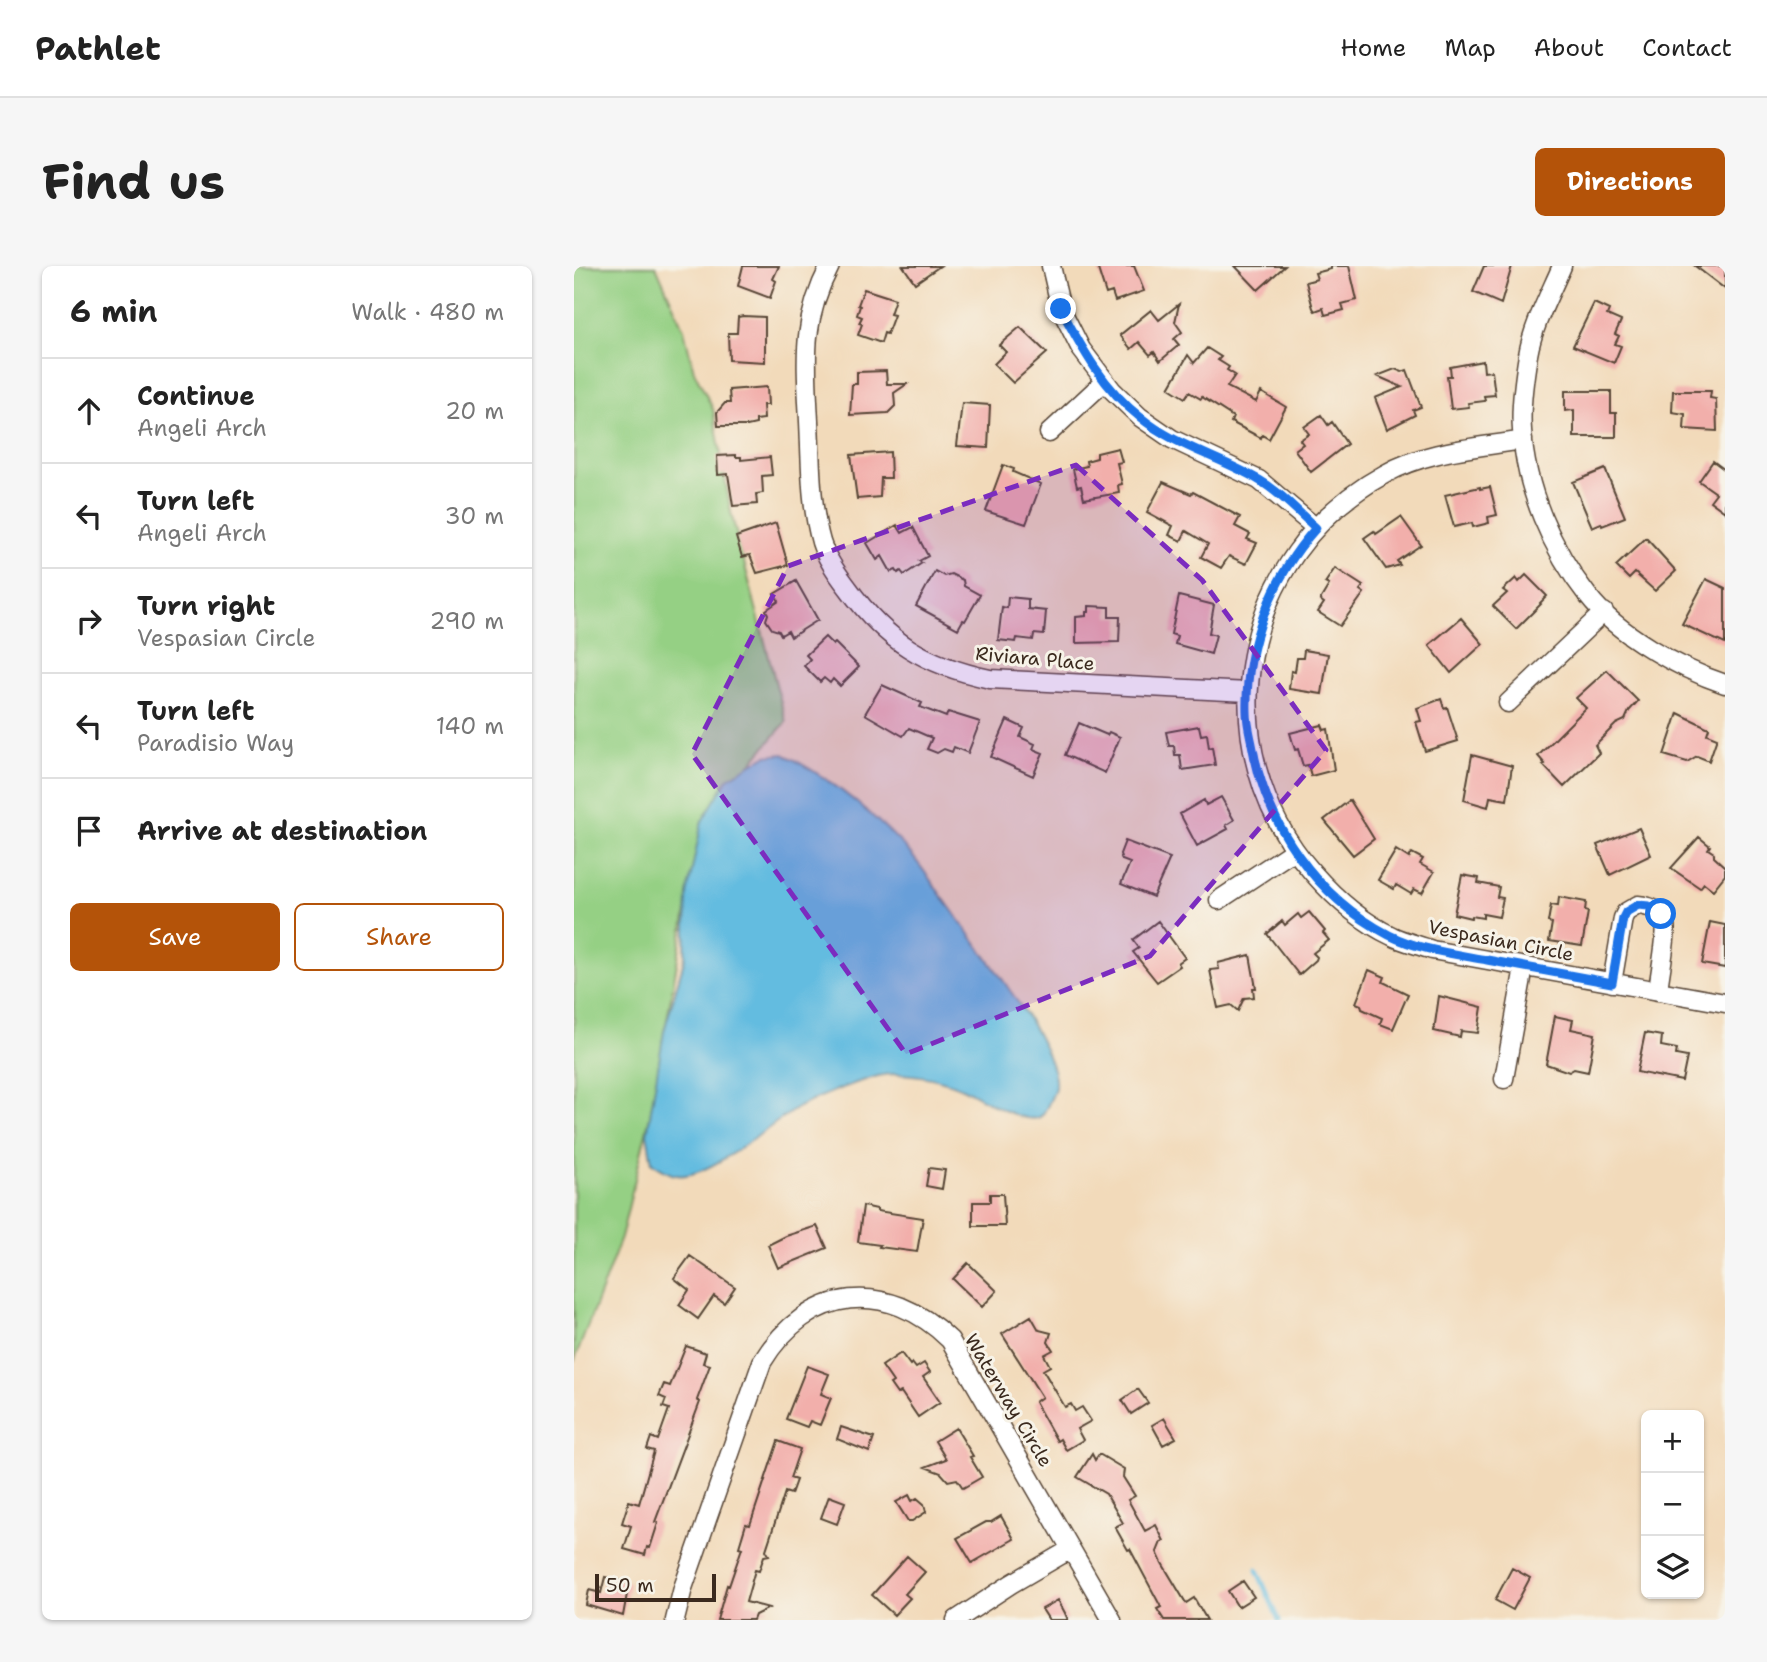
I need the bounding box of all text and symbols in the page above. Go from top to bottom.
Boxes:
text: Pathlet [35,26,161,71]
text: Home [1340,32,1406,64]
text: Map [1444,32,1496,64]
text: About [1534,32,1604,64]
text: Contact [1642,32,1732,64]
button: Directions [1535,148,1725,216]
text: Find us [42,149,225,215]
text: 6 min [70,291,157,332]
route end [1045,293,1076,324]
text: Walk · 480 m [351,297,504,327]
text: Continue [137,378,255,413]
icon: ahead [70,392,108,430]
text: 20 m [445,396,504,426]
text: Angeli Arch [137,413,267,443]
text: Turn left [137,483,254,518]
icon: left [70,497,108,535]
text: 30 m [445,501,504,531]
text: Angeli Arch [137,518,267,548]
text: Turn right [137,588,275,623]
icon: right [70,602,108,640]
text: 290 m [430,606,504,636]
text: Vespasian Circle [137,623,316,653]
street label: Riviara Place [974,641,1096,676]
text: Turn left [137,693,254,728]
icon: left [70,707,108,745]
text: 140 m [436,711,504,741]
text: Paradisio Way [137,728,294,758]
icon: arrive [70,812,108,850]
text: Arrive at destination [137,813,427,848]
route start [1645,898,1676,929]
button: Save [70,903,280,971]
button: Share [294,903,504,971]
street label: Vespasian Circle [1426,914,1576,967]
street label: Waterway Circle [959,1329,1058,1471]
map controls [1641,1410,1704,1599]
button: + [1641,1410,1704,1473]
button: − [1641,1473,1704,1536]
button: layers [1641,1536,1704,1599]
scale bar [595,1571,716,1603]
text: 50 m [606,1573,654,1598]

